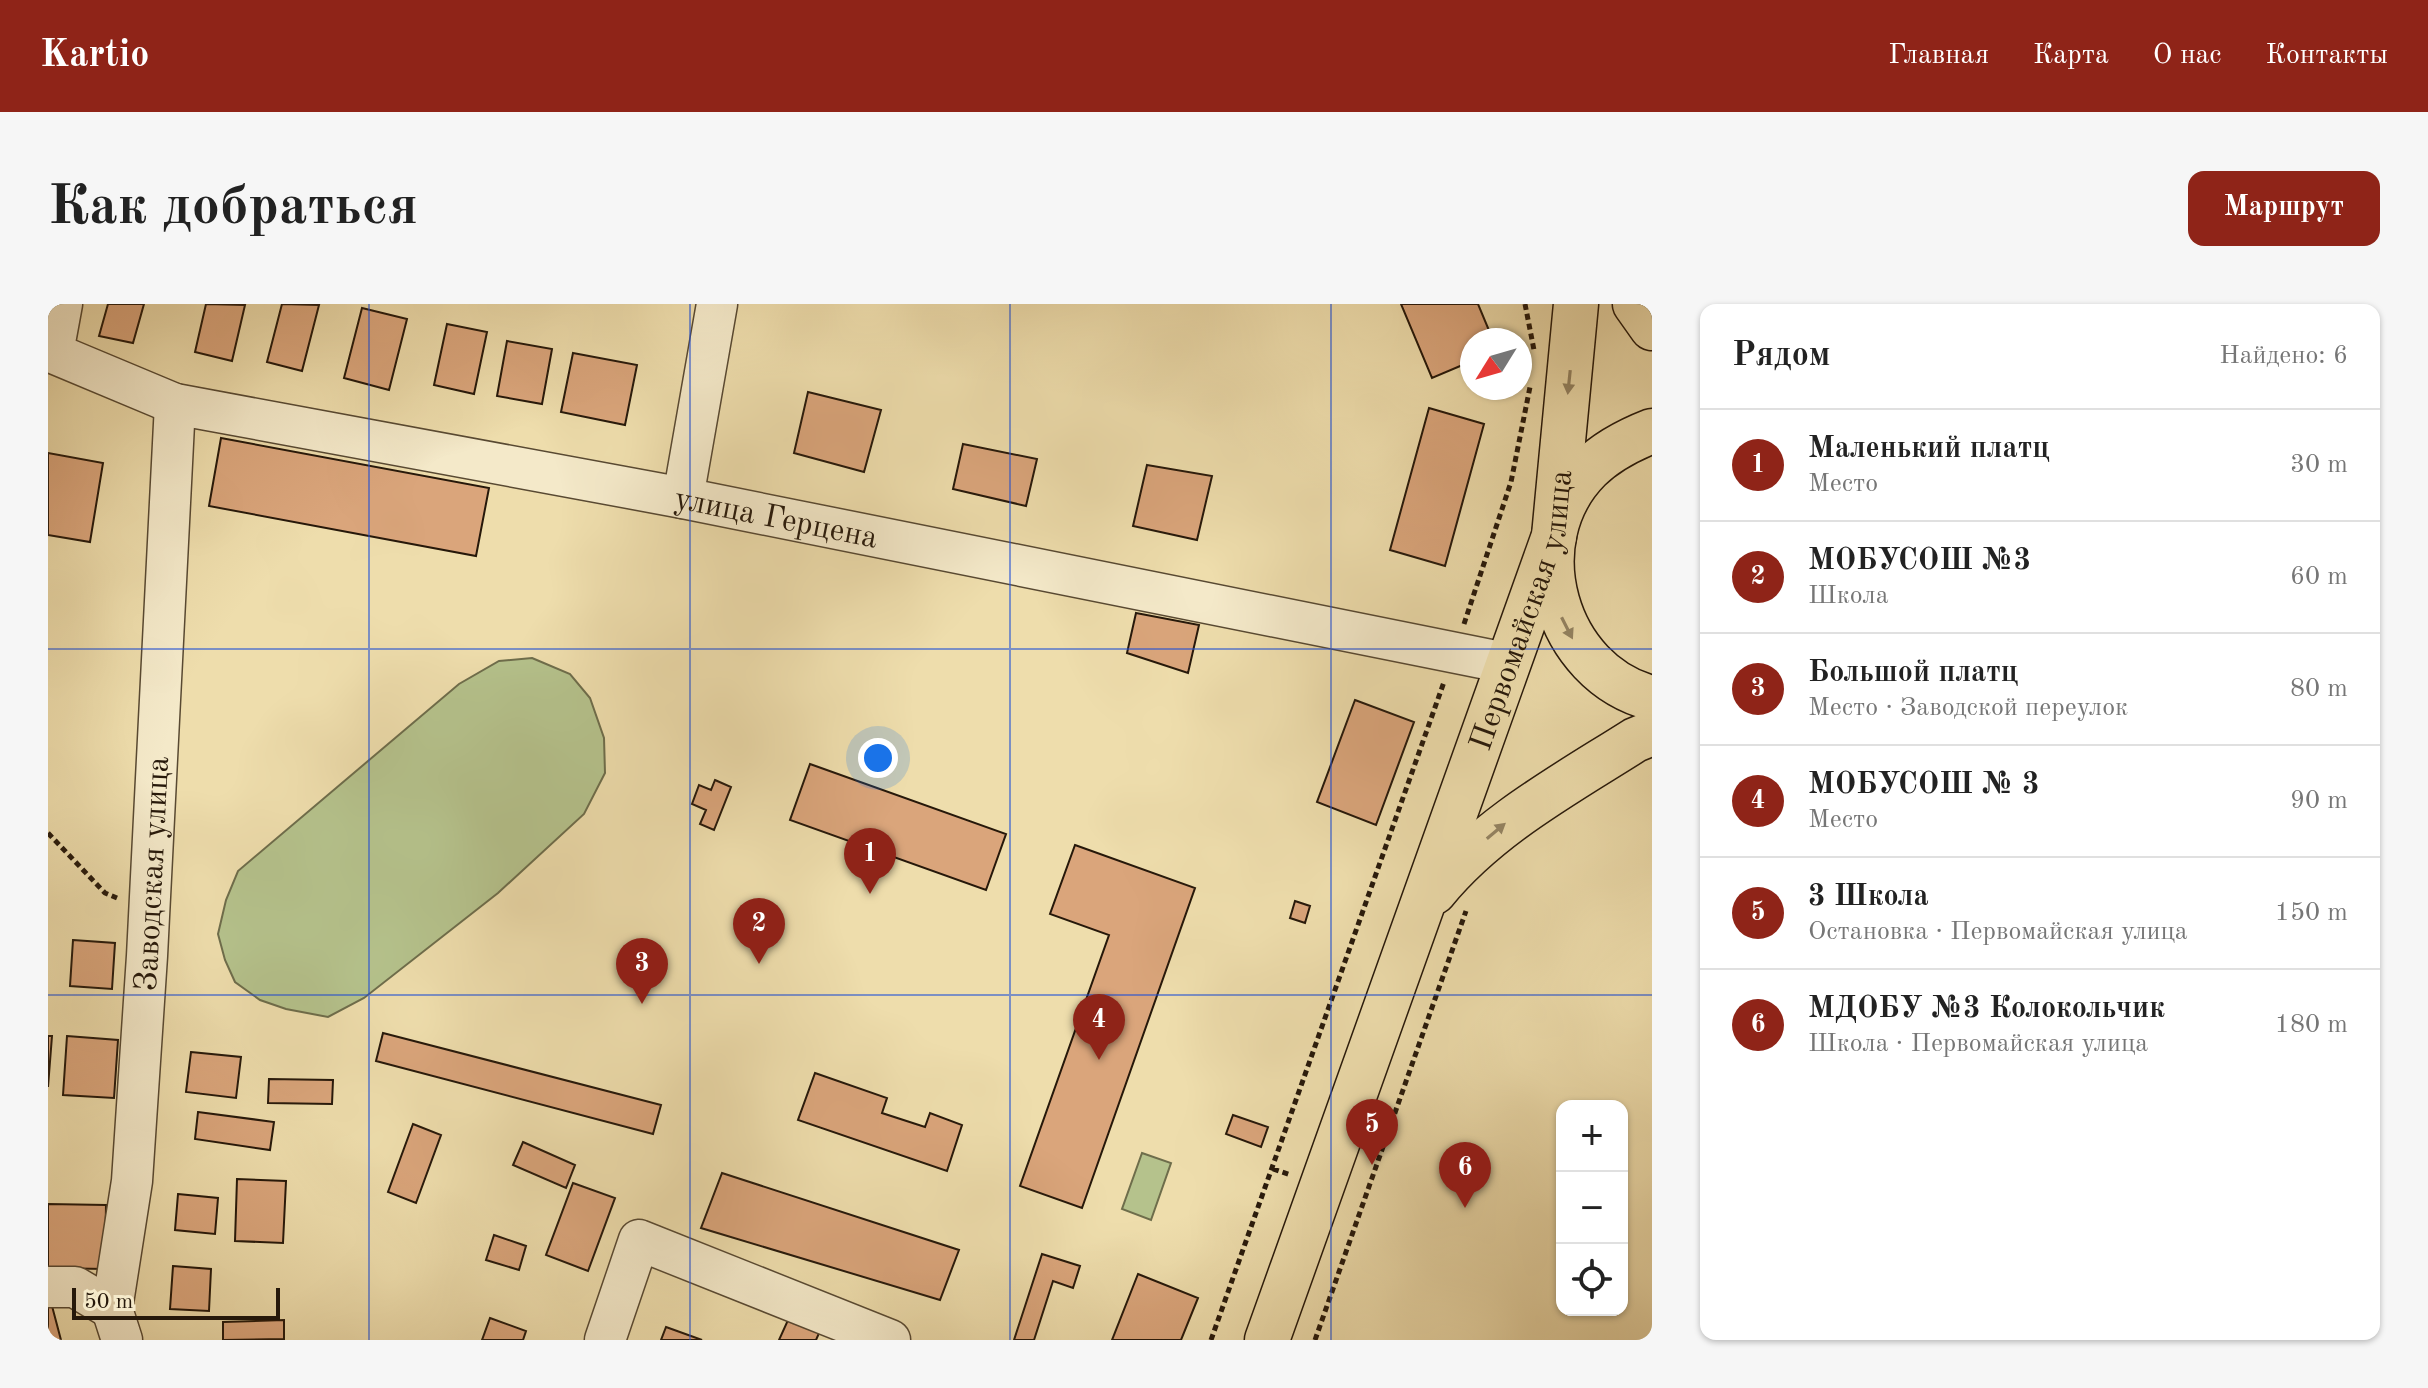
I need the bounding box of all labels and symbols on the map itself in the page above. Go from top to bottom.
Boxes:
north arrow [1460,328,1532,400]
one-way arrow [1562,370,1575,395]
street label: Первомайская улица [1466,468,1579,755]
street label: улица Герцена [672,484,880,556]
one-way arrow [1561,617,1574,640]
your location [858,738,898,778]
street label: Заводская улица [132,755,176,992]
one-way arrow [1486,823,1506,840]
pin: 1 [844,828,896,894]
pin: 2 [733,898,785,964]
pin: 3 [616,938,668,1004]
pin: 4 [1073,994,1125,1060]
pin: 5 [1346,1099,1398,1165]
pin: 6 [1439,1142,1491,1208]
scale bar [72,1284,280,1320]

